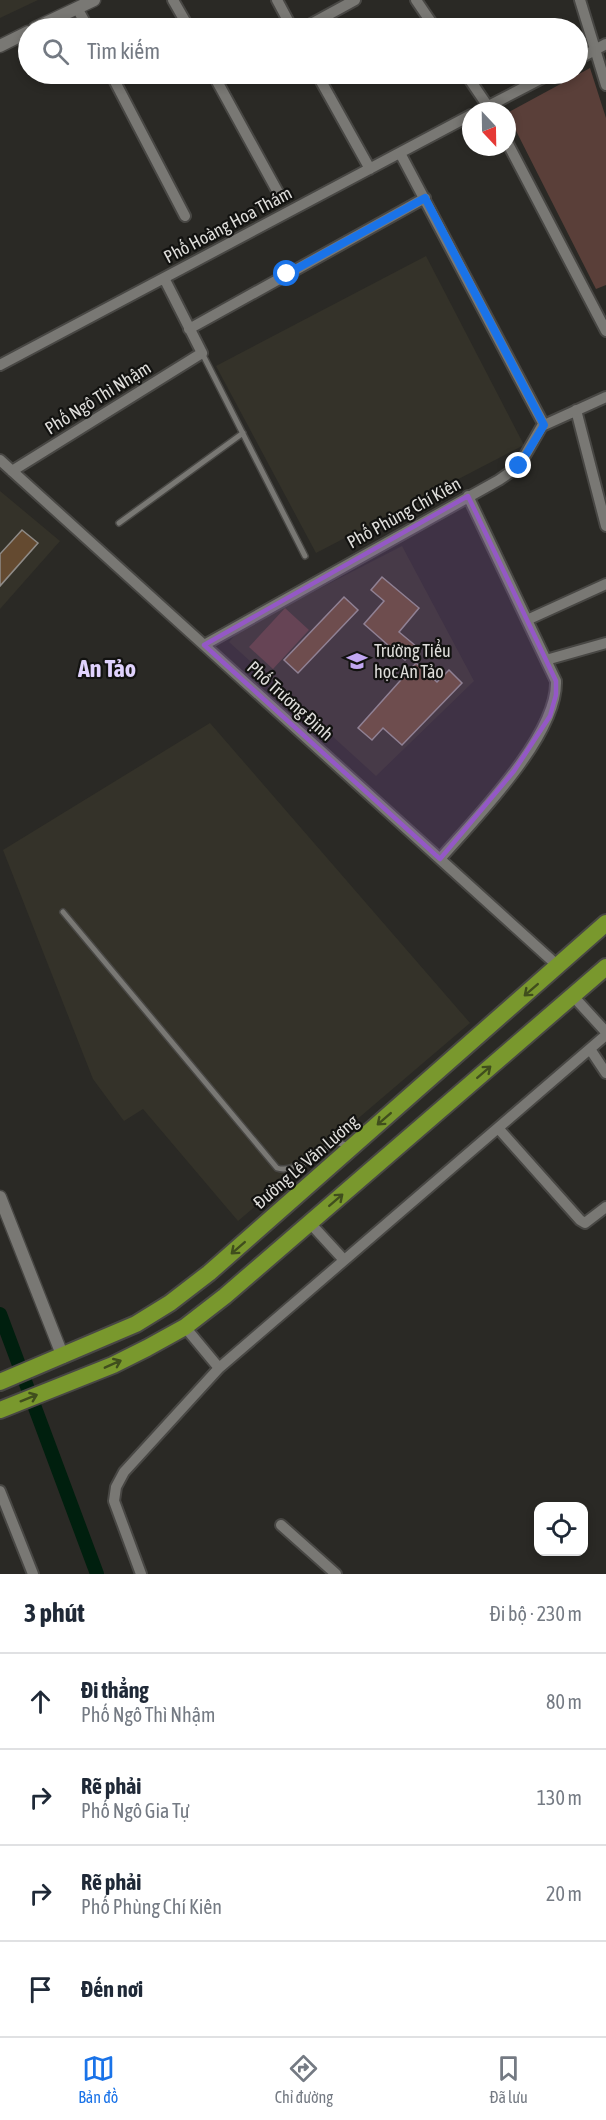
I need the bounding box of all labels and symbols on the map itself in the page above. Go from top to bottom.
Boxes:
north arrow [462,102,516,156]
street label: Phố Hoàng Hoa Thám [160,181,295,267]
route start [273,260,299,286]
street label: Phố Ngô Thì Nhậm [40,356,155,439]
route end [505,452,531,478]
street label: Phố Phùng Chí Kiên [343,472,464,553]
place label: Trường Tiểu học An Tảo [374,639,451,682]
school or university icon: Trường Tiểu học An Tảo [345,649,369,673]
district label: An Tảo [77,655,136,682]
street label: Phố Trương Định [243,656,338,745]
one-way arrow [524,983,539,997]
one-way arrow [476,1066,492,1079]
street label: Đường Lê Văn Lương [249,1110,363,1213]
one-way arrow [377,1112,392,1126]
one-way arrow [329,1193,344,1207]
one-way arrow [230,1241,246,1254]
one-way arrow [104,1358,122,1369]
one-way arrow [20,1392,38,1403]

